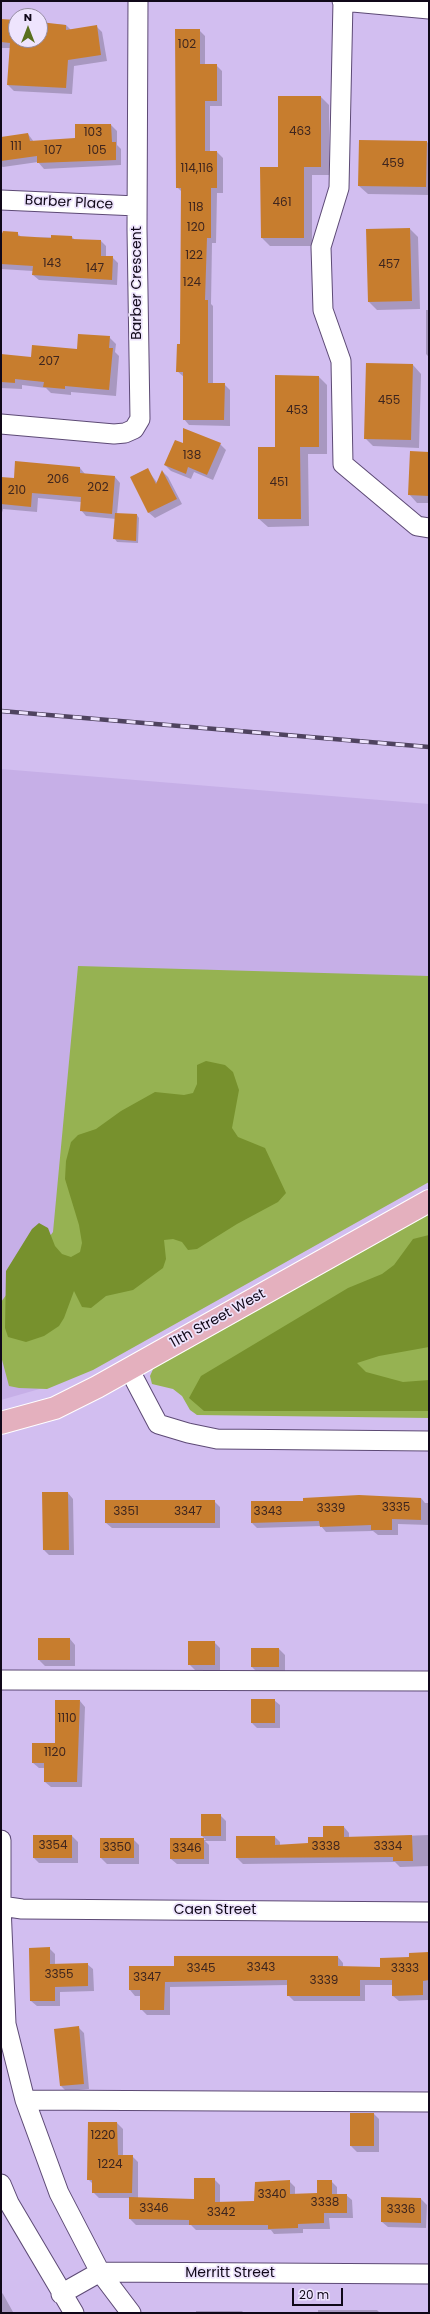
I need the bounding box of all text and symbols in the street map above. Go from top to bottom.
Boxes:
north arrow [8,8,48,48]
text: N [24,9,32,25]
house number: 102 [178,38,196,52]
house number: 463 [289,125,311,139]
house number: 103 [84,126,102,140]
house number: 111 [10,140,22,154]
house number: 107 [44,144,62,158]
house number: 105 [88,144,106,158]
house number: 459 [382,157,404,171]
house number: 114,116 [181,162,213,176]
street label: Barber Place [24,192,114,214]
house number: 461 [272,196,292,210]
house number: 118 [188,201,204,215]
house number: 120 [187,221,205,235]
street label: Barber Crescent [129,226,145,340]
house number: 122 [185,249,203,263]
house number: 143 [43,257,61,271]
house number: 457 [378,258,400,272]
house number: 147 [86,262,104,276]
house number: 124 [183,276,201,290]
house number: 207 [39,355,59,369]
house number: 455 [378,394,400,408]
house number: 453 [286,404,308,418]
house number: 138 [183,449,201,463]
house number: 206 [47,473,69,487]
house number: 451 [270,476,288,490]
house number: 202 [87,481,109,495]
house number: 210 [8,484,26,498]
street label: 11th Street West [167,1286,269,1352]
house number: 3335 [382,1501,410,1515]
house number: 3339 [317,1502,345,1516]
house number: 3351 [113,1505,139,1519]
house number: 3347 [174,1505,202,1519]
house number: 3343 [254,1505,282,1519]
house number: 1110 [57,1712,77,1726]
house number: 1120 [44,1746,66,1760]
house number: 3354 [38,1839,68,1853]
house number: 3338 [312,1840,340,1854]
house number: 3334 [374,1840,402,1854]
house number: 3350 [102,1841,132,1855]
house number: 3346 [172,1842,202,1856]
street label: Caen Street [174,1902,256,1918]
house number: 3343 [247,1961,275,1975]
house number: 3345 [186,1962,216,1976]
house number: 3333 [391,1962,419,1976]
house number: 3355 [44,1968,74,1982]
house number: 3347 [133,1971,161,1985]
house number: 3339 [310,1974,338,1988]
house number: 1220 [90,2129,116,2143]
house number: 1224 [97,2158,123,2172]
house number: 3340 [257,2188,287,2202]
house number: 3338 [311,2196,339,2210]
house number: 3346 [139,2202,169,2216]
house number: 3336 [387,2203,415,2217]
house number: 3342 [207,2206,235,2220]
street label: Merritt Street [185,2265,275,2281]
scale bar [294,2280,345,2306]
text: 20 m [299,2286,329,2303]

